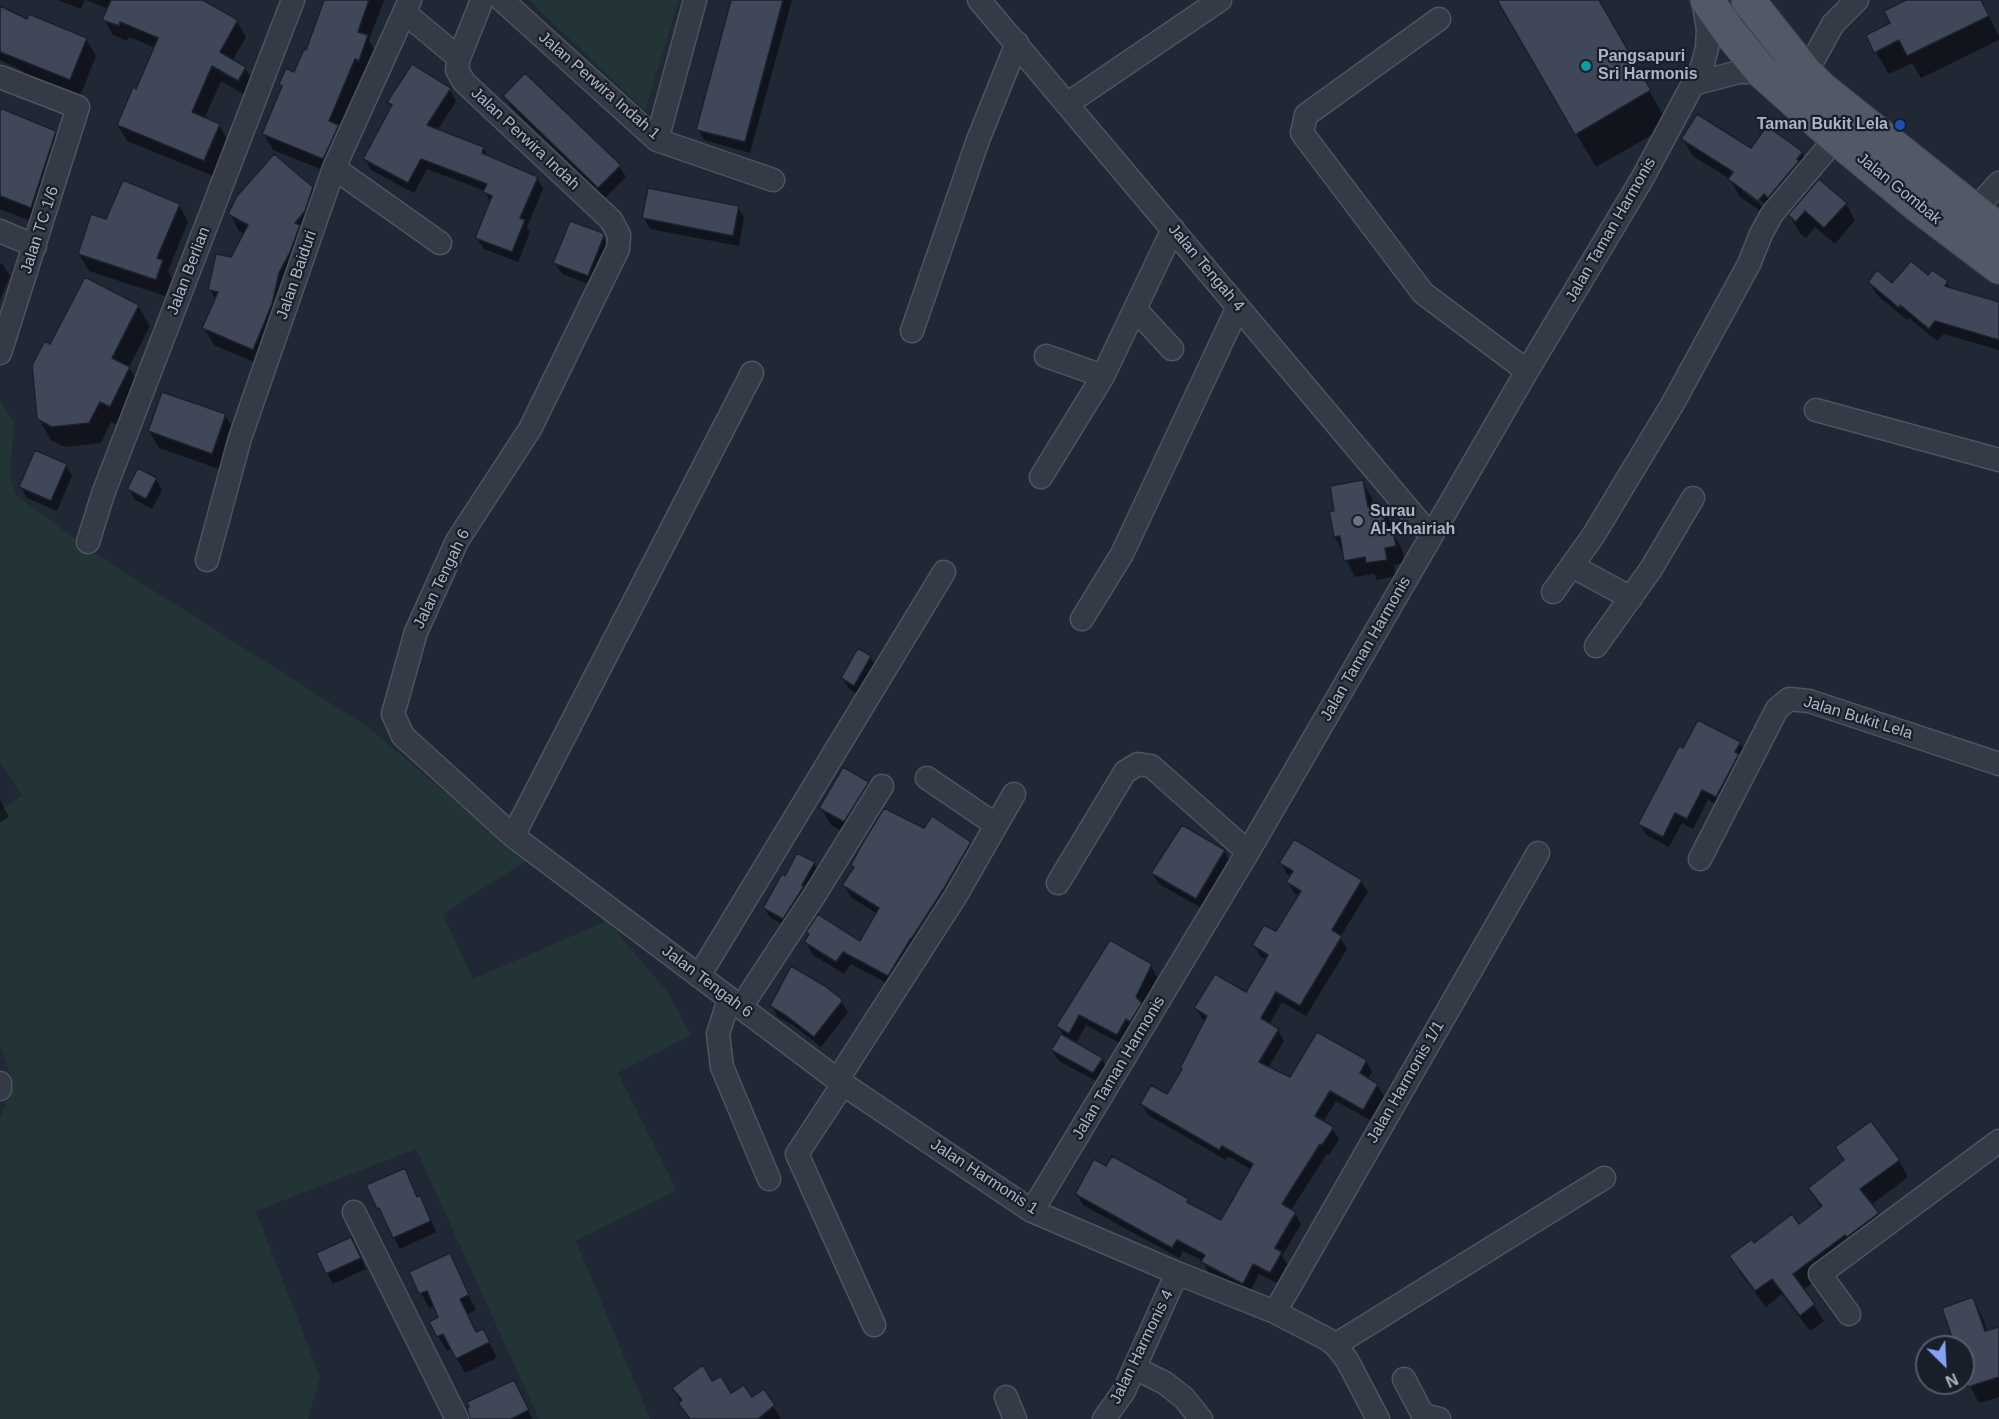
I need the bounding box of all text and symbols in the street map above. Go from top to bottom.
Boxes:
street label: Jalan Perwira Indah 1 [534,28,664,144]
place label: Pangsapuri Sri Harmonis [1598,47,1698,85]
marker: Pangsapuri Sri Harmonis [1579,59,1593,73]
street label: Jalan Perwira Indah [467,84,583,194]
place label: Taman Bukit Lela [1757,115,1888,135]
marker: Taman Bukit Lela [1893,118,1907,132]
street label: Jalan Gombak [1853,149,1945,229]
street label: Jalan Taman Harmonis [1562,154,1660,306]
street label: Jalan TC 1/6 [17,184,63,276]
street label: Jalan Tengah 4 [1164,220,1248,316]
street label: Jalan Berlian [163,224,215,318]
street label: Jalan Baiduri [273,228,321,322]
place label: Surau Al-Khairiah [1370,502,1455,540]
marker: Surau Al-Khairiah [1351,514,1365,528]
street label: Jalan Tengah 6 [410,526,474,632]
street label: Jalan Taman Harmonis [1317,573,1415,725]
street label: Jalan Bukit Lela [1801,692,1915,744]
street label: Jalan Tengah 6 [658,942,756,1022]
street label: Jalan Taman Harmonis [1069,993,1169,1143]
street label: Jalan Harmonis 1/1 [1363,1018,1449,1146]
street label: Jalan Harmonis 1 [927,1135,1041,1219]
street label: Jalan Harmonis 4 [1106,1287,1178,1407]
north arrow [1915,1335,1975,1395]
text: N [1943,1370,1960,1390]

